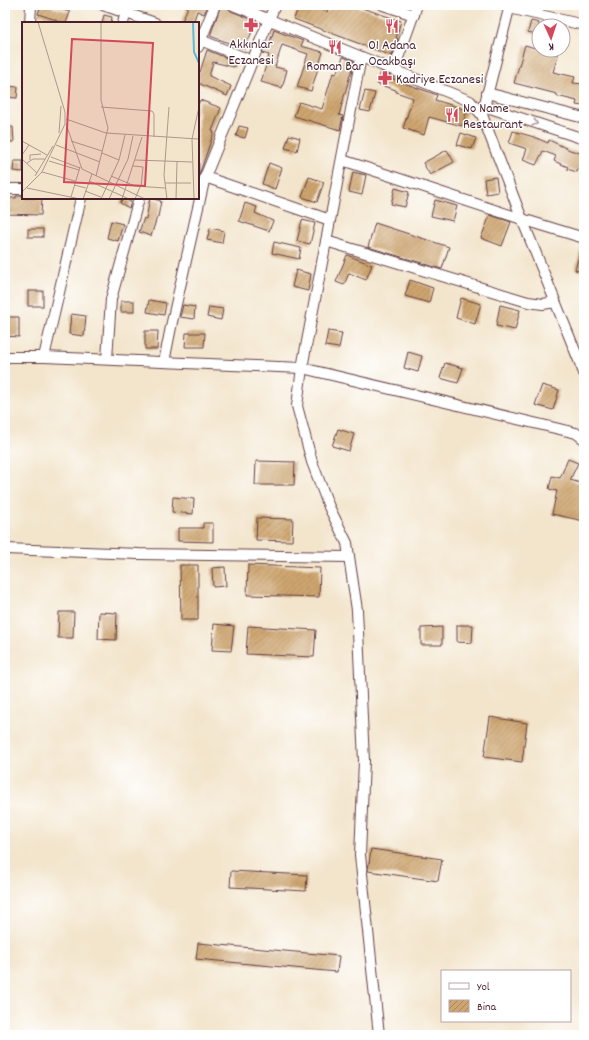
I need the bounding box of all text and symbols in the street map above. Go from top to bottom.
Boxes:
pharmacy icon: Akkınlar Eczanesi [243,17,259,33]
restaurant icon: 01 Adana Ocakbaşı [384,18,400,34]
north arrow [531,18,571,58]
inset map [22,22,199,199]
place label: Akkınlar Eczanesi [229,35,274,71]
place label: 01 Adana Ocakbaşı [368,36,416,72]
text: K [548,38,554,54]
restaurant icon: Roman Bar [327,39,343,55]
place label: Roman Bar [306,57,364,77]
pharmacy icon: Kadriye Eczanesi [377,70,393,86]
place label: Kadriye Eczanesi [396,70,484,90]
place label: No Name Restaurant [463,99,523,135]
restaurant icon: No Name Restaurant [444,107,460,123]
one-way arrow [531,118,538,127]
legend [441,970,571,1022]
text: Yol [477,979,490,996]
text: Bina [477,999,496,1016]

